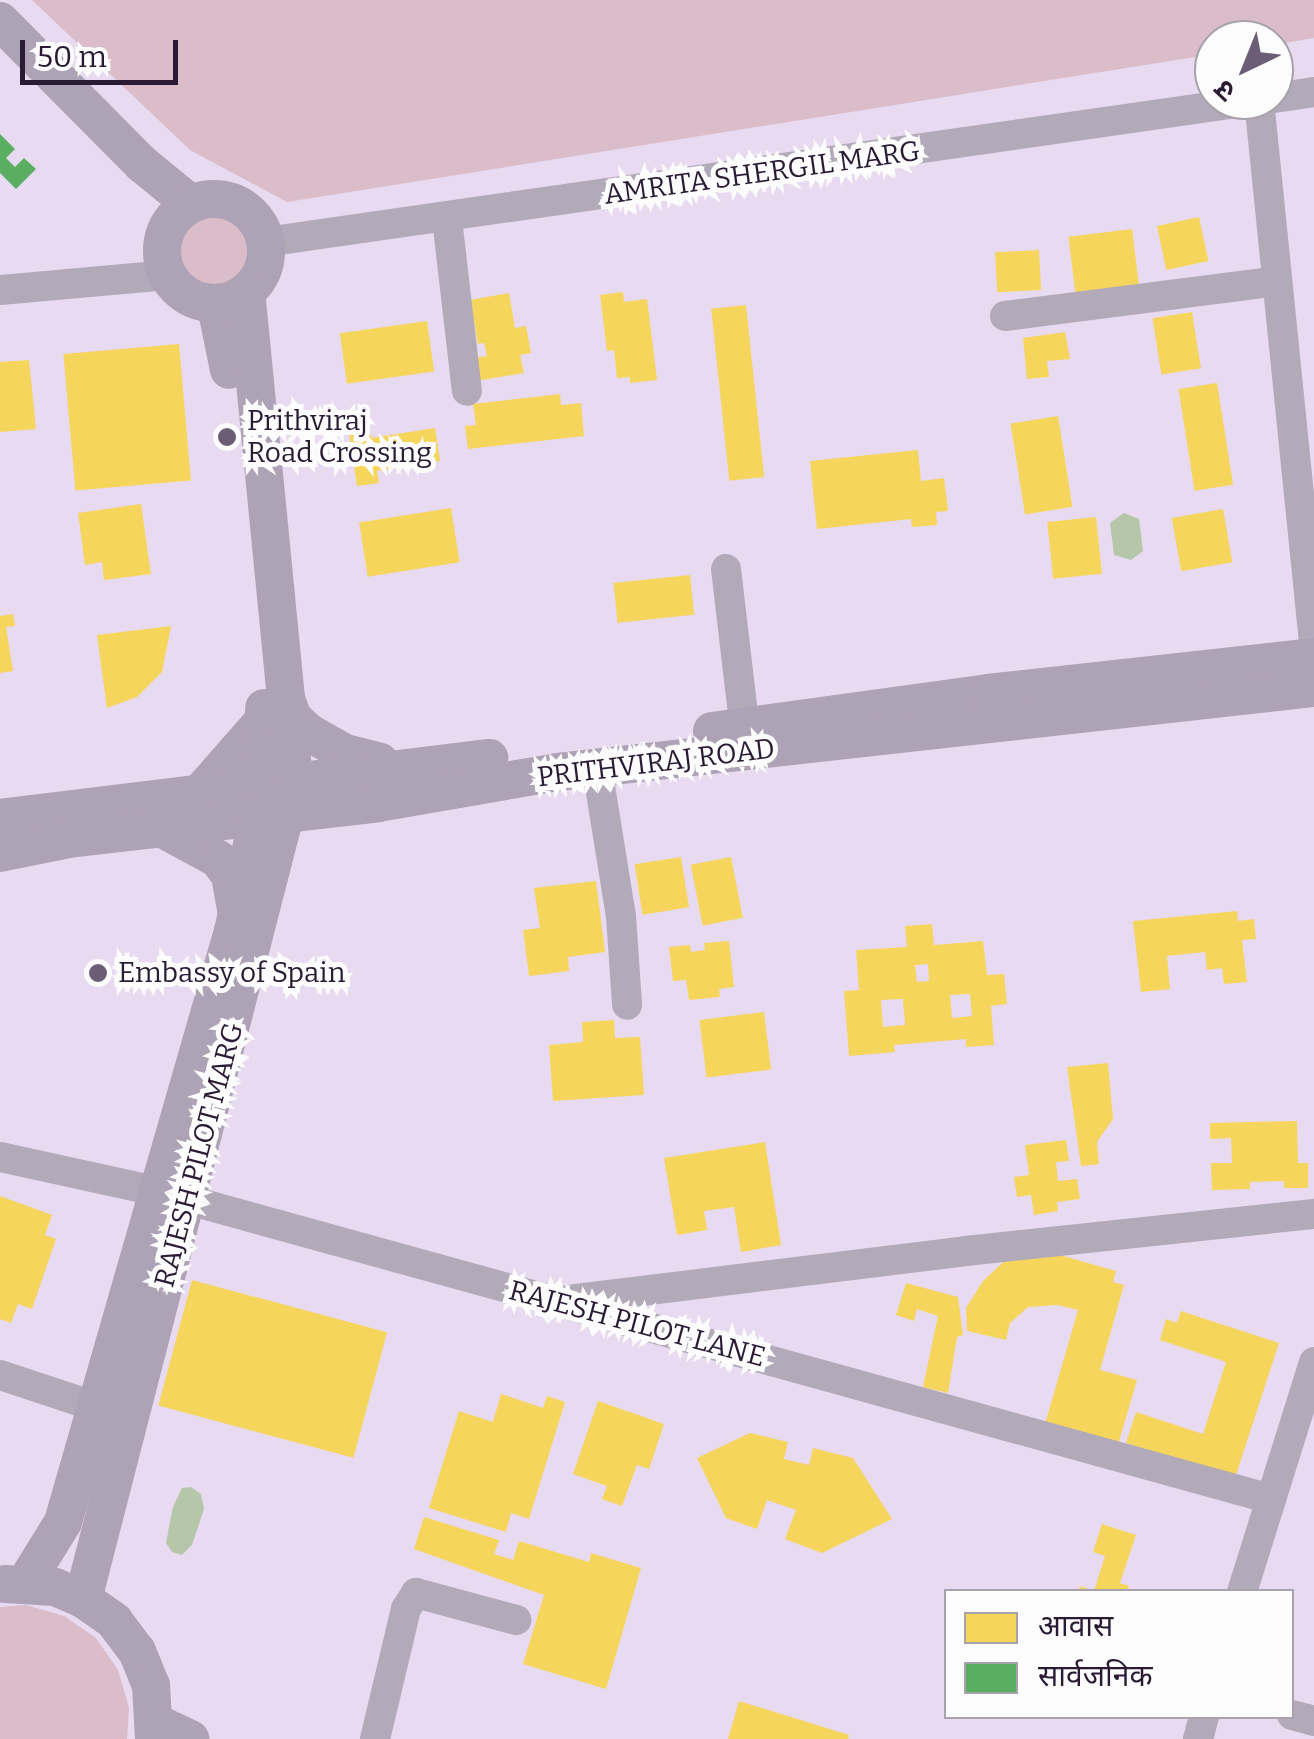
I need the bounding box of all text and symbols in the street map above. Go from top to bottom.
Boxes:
scale bar [25,20,182,82]
north arrow [1194,20,1294,120]
text: 50 m [37,39,107,75]
text: उ [1207,73,1242,109]
street label: AMRITA SHERGIL MARG [602,134,922,212]
place label: Prithviraj Road Crossing [247,404,432,470]
marker: Prithviraj Road Crossing [216,426,238,448]
street label: PRITHVIRAJ ROAD [535,732,777,794]
place label: Embassy of Spain [118,956,345,990]
marker: Embassy of Spain [87,962,109,984]
street label: RAJESH PILOT MARG [148,1019,250,1291]
street label: RAJESH PILOT LANE [505,1274,769,1374]
legend [944,1589,1294,1719]
text: आवास [1038,1608,1113,1644]
text: सार्वजनिक [1038,1658,1152,1694]

